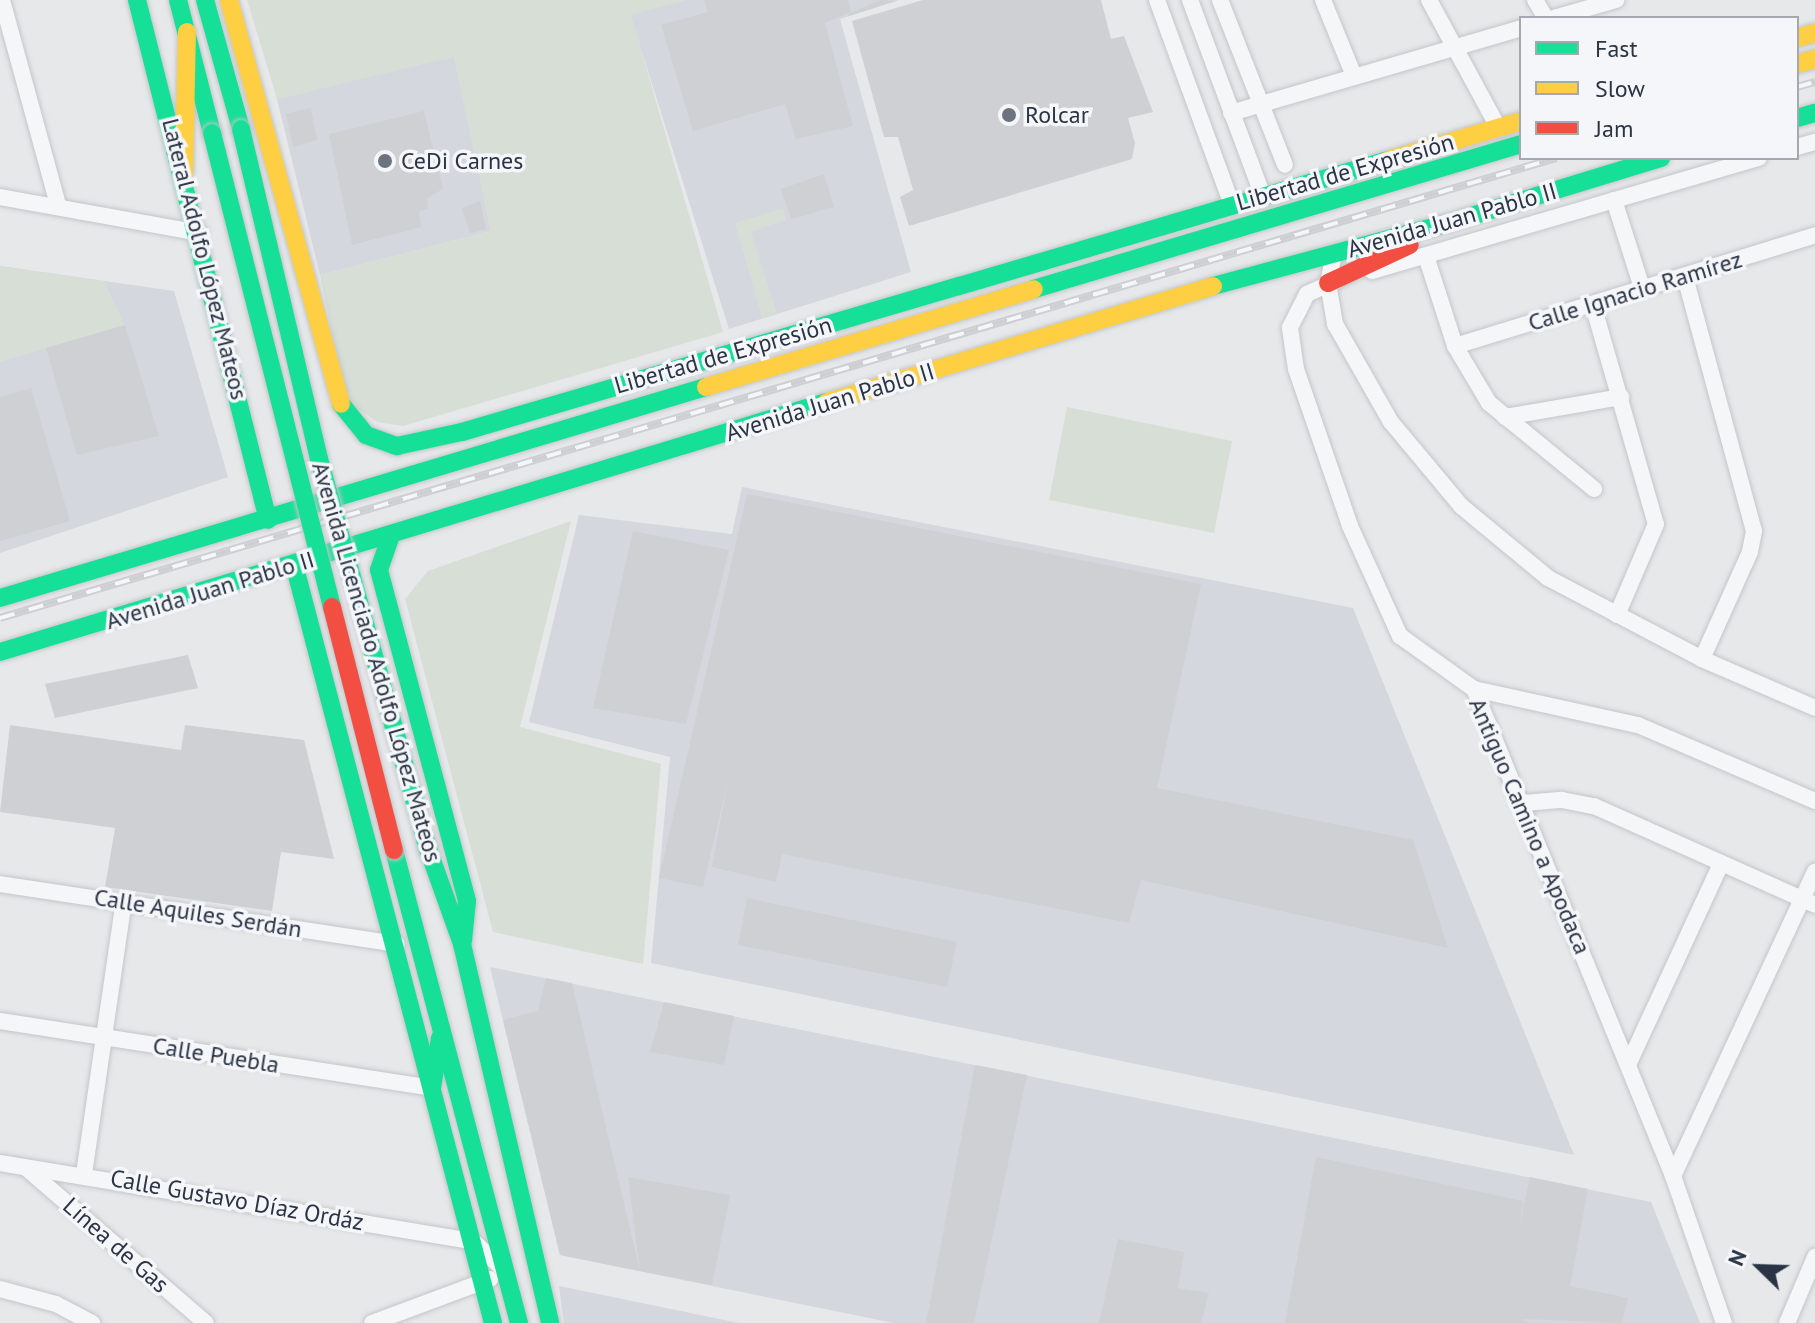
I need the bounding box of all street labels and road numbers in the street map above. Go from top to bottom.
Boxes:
street label: Lateral Adolfo López Mateos [156,115,254,403]
street label: Libertad de Expresión [1233,127,1457,217]
street label: Avenida Juan Pablo II [1344,176,1560,264]
street label: Calle Ignacio Ramírez [1525,245,1745,337]
street label: Libertad de Expresión [611,310,835,400]
street label: Avenida Juan Pablo II [722,357,938,447]
street label: Avenida Licenciado Adolfo López Mateos [306,458,448,866]
street label: Avenida Juan Pablo II [102,545,318,635]
street label: Antiguo Camino a Apodaca [1463,693,1597,959]
street label: Calle Aquiles Serdán [92,882,304,944]
street label: Calle Puebla [151,1031,281,1079]
street label: Calle Gustavo Díaz Ordáz [108,1163,366,1237]
street label: Línea de Gas [57,1191,175,1299]

